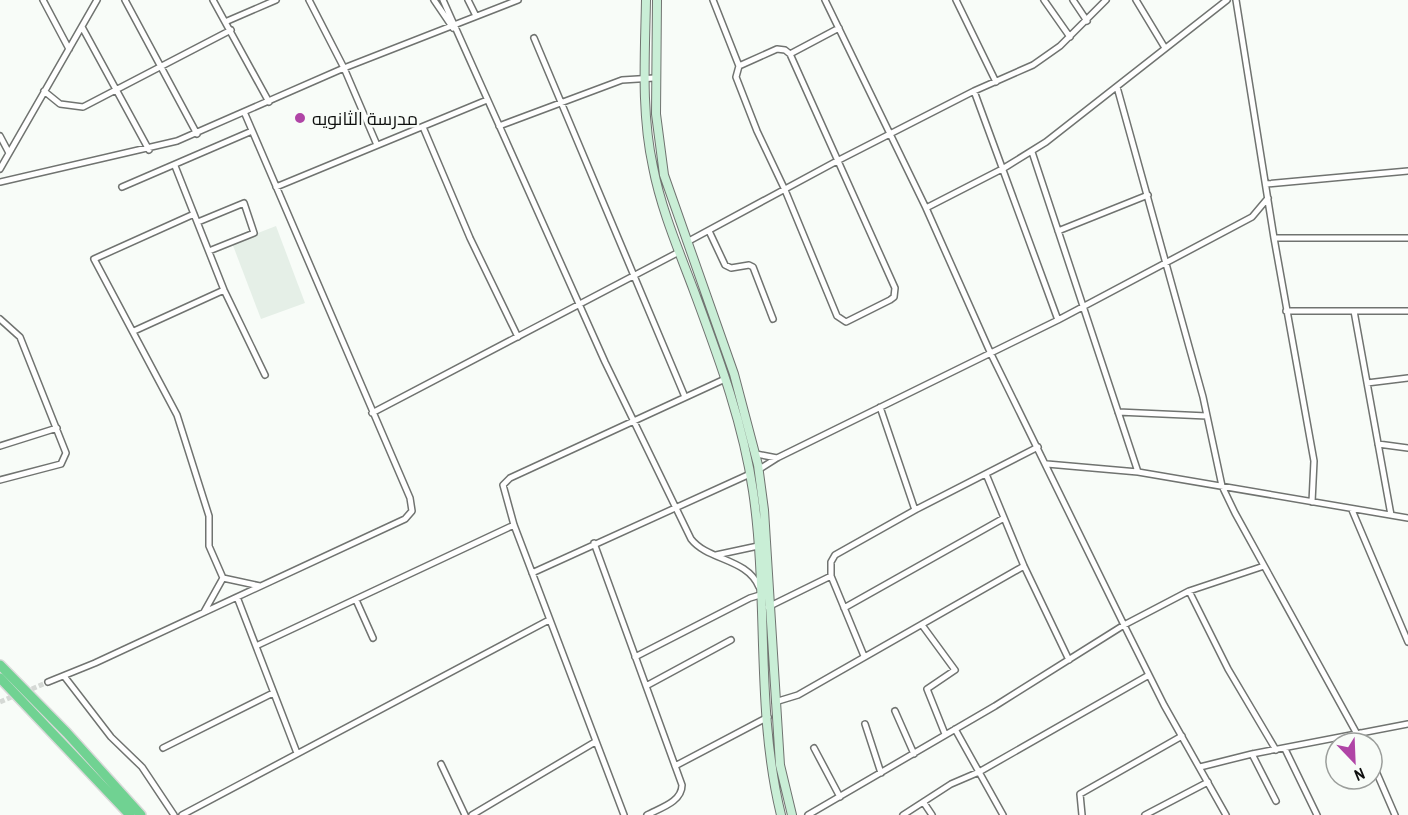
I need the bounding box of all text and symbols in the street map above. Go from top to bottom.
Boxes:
place label: مدرسة الثانويه [312,106,418,131]
marker: مدرسة الثانويه [293,111,307,125]
north arrow [1324,731,1384,791]
text: N [1351,763,1369,787]

